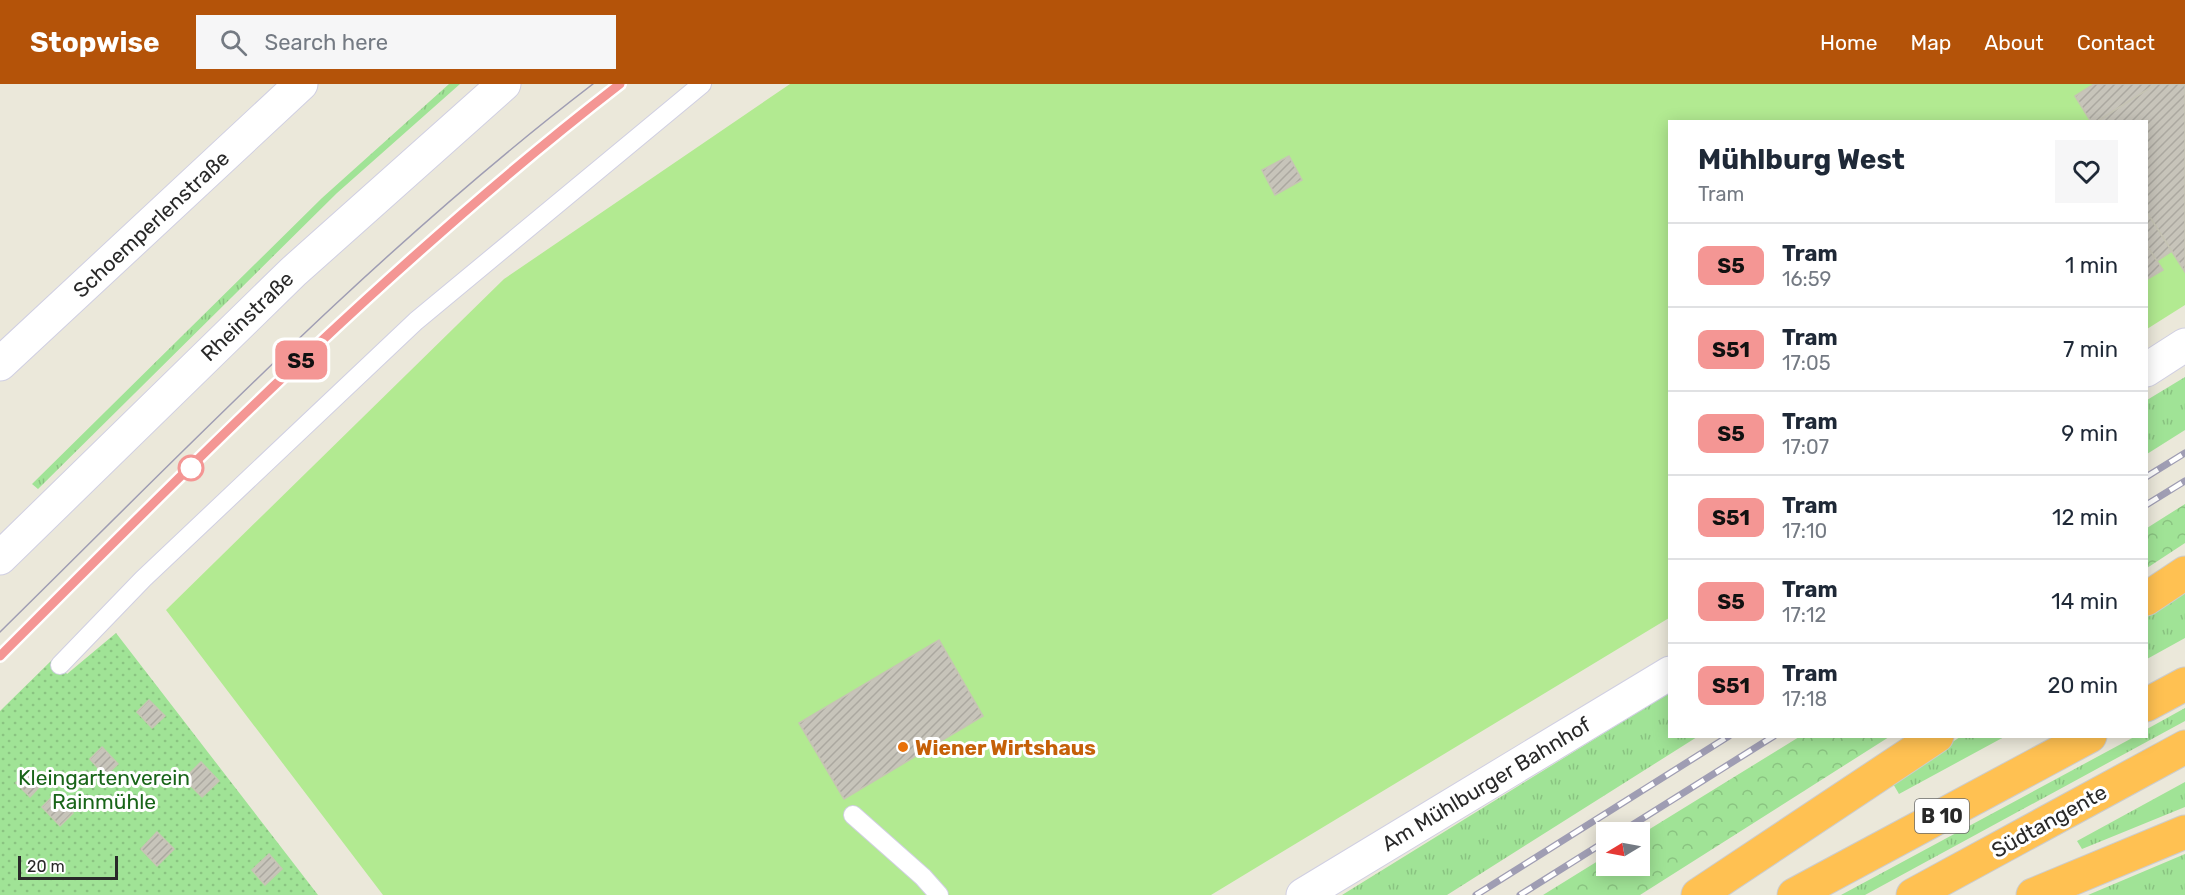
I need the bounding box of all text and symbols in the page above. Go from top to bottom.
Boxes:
search box [196,15,616,69]
text: Stopwise [30,26,160,59]
icon: search [217,26,250,59]
text: Search here [265,29,388,56]
text: Home [1820,30,1877,55]
text: Map [1910,30,1951,55]
text: About [1984,30,2044,55]
text: Contact [2077,30,2155,55]
button: heart [2055,140,2118,203]
text: Mühlburg West [1698,143,1905,176]
street label: Schoemperlenstraße [68,145,234,303]
text: Tram [1698,182,1744,206]
text: Tram [1782,240,1838,267]
text: 1 min [2065,252,2118,279]
text: S5 [1717,253,1745,278]
street label: Rheinstraße [196,266,298,366]
text: 16:59 [1782,267,1831,291]
text: Tram [1782,324,1838,351]
text: 7 min [2063,336,2118,363]
text: S51 [1712,337,1750,362]
line badge: S5 [274,340,328,380]
text: S5 [287,348,315,373]
text: 17:05 [1782,351,1831,375]
text: Tram [1782,408,1838,435]
text: 9 min [2061,420,2118,447]
text: S5 [1717,421,1745,446]
text: 17:07 [1782,435,1829,459]
unlabelled marker [178,455,204,481]
text: Tram [1782,492,1838,519]
text: 12 min [2052,504,2118,531]
text: S51 [1712,505,1750,530]
text: 17:10 [1782,519,1827,543]
text: Tram [1782,576,1838,603]
text: 14 min [2051,588,2118,615]
text: S5 [1717,589,1745,614]
text: 17:12 [1782,603,1826,627]
text: Tram [1782,660,1838,687]
text: 20 min [2048,672,2118,699]
text: S51 [1712,673,1750,698]
text: 17:18 [1782,687,1827,711]
street label: Am Mühlburger Bahnhof [1377,712,1595,856]
place label: Wiener Wirtshaus [915,735,1096,760]
marker: Wiener Wirtshaus [896,740,910,754]
park label: Kleingartenverein Rainmühle [18,765,190,814]
street label: Südtangente [1987,779,2111,863]
road number: B 10 [1915,799,1969,833]
north arrow [1596,822,1650,876]
map controls [1596,822,1650,876]
scale bar [18,853,118,880]
text: 20 m [27,857,65,876]

